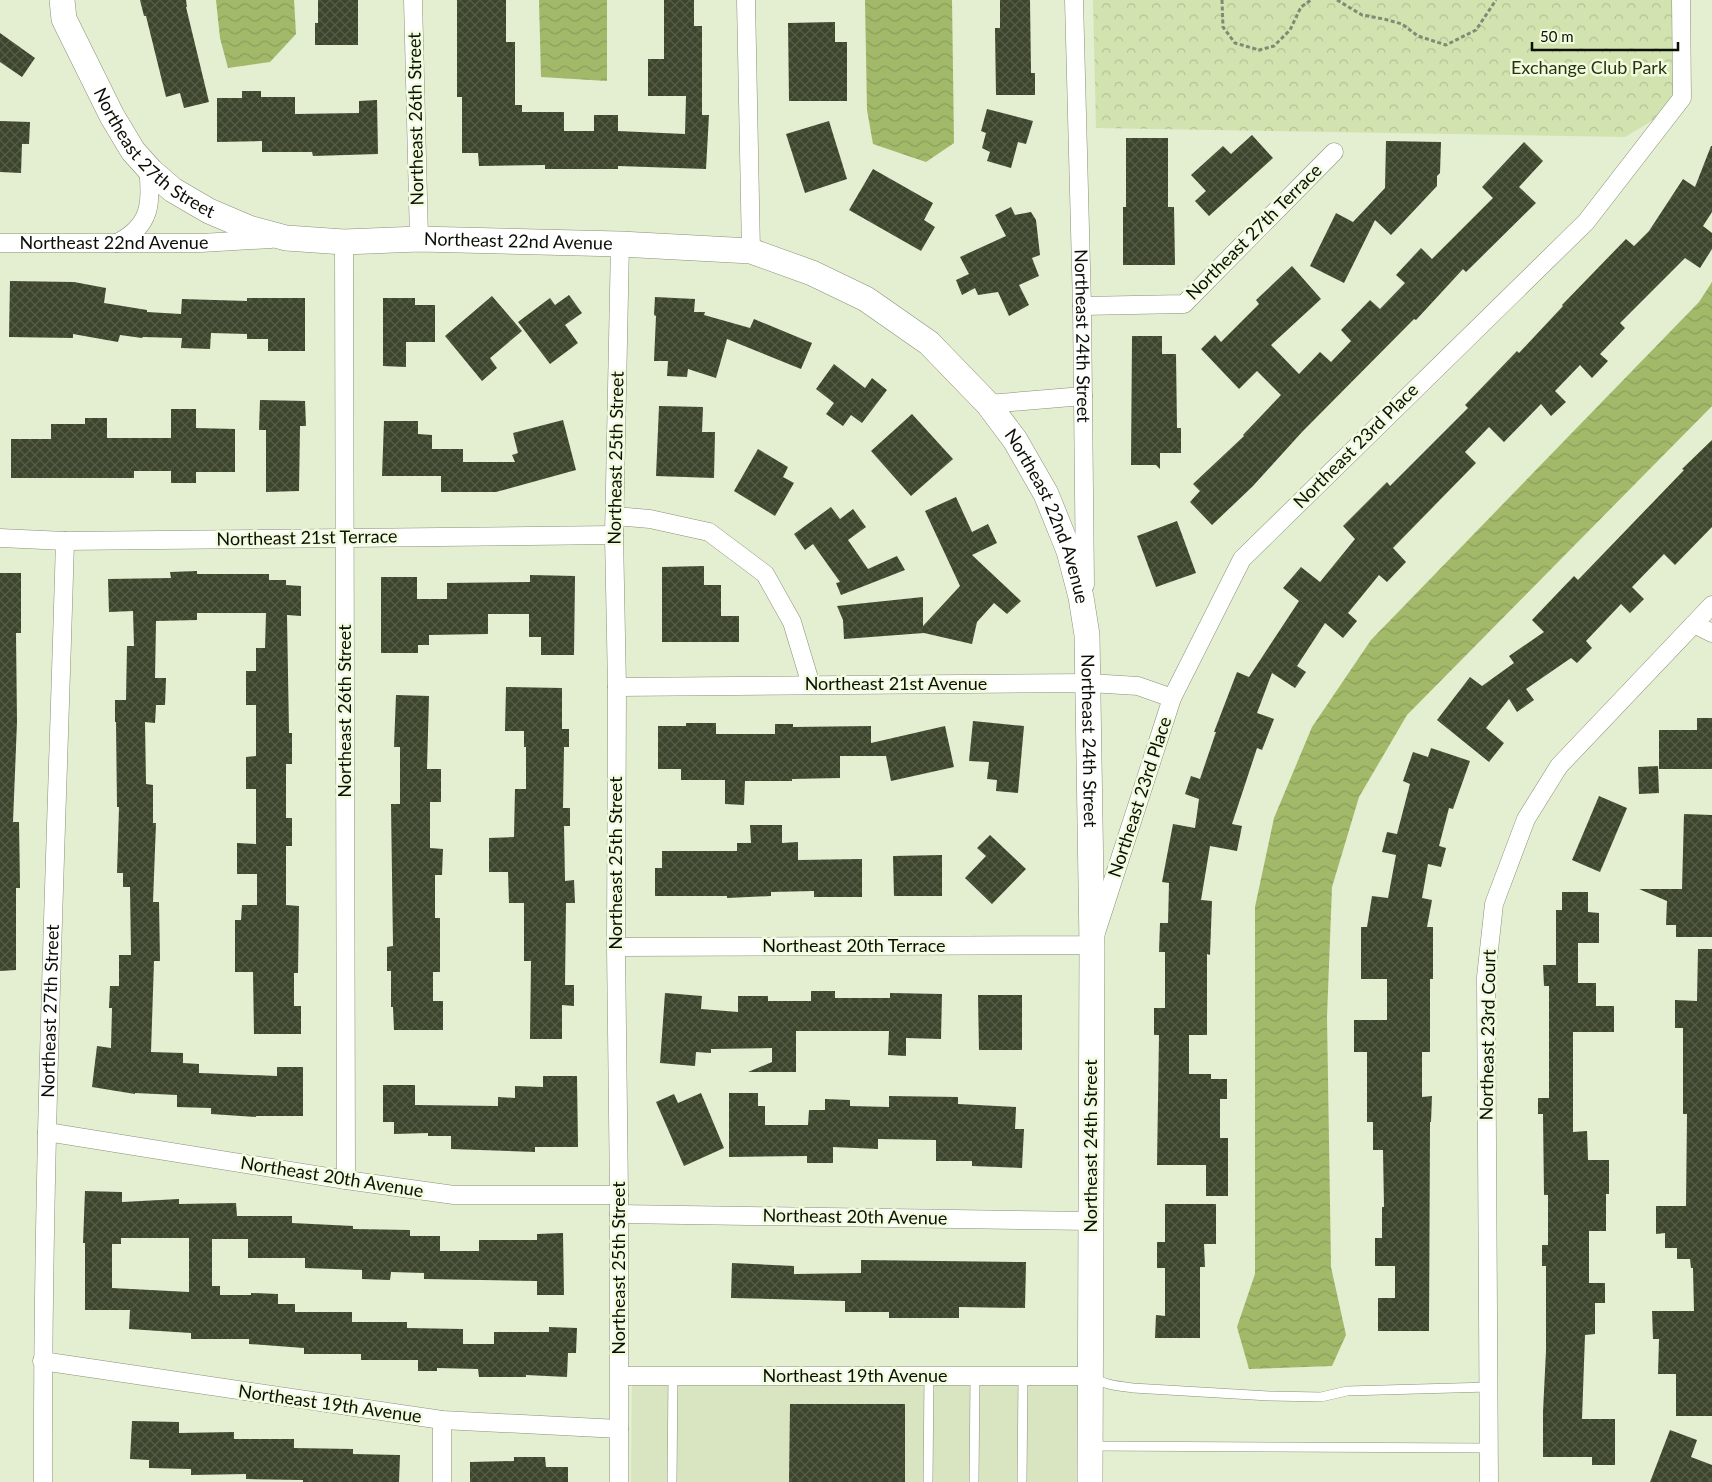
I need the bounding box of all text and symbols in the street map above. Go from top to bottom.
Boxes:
scale bar [1532,20,1678,52]
text: 50 m [1540,27,1574,45]
street label: Northeast 26th Street [402,32,428,206]
park label: Exchange Club Park [1511,56,1668,78]
street label: Northeast 27th Street [90,84,219,222]
street label: Northeast 27th Terrace [1181,159,1326,304]
street label: Northeast 22nd Avenue [424,227,613,254]
street label: Northeast 22nd Avenue [20,231,209,253]
street label: Northeast 24th Street [1071,249,1095,423]
street label: Northeast 25th Street [602,371,628,545]
street label: Northeast 23rd Place [1288,378,1422,512]
street label: Northeast 22nd Avenue [1000,424,1094,605]
street label: Northeast 21st Terrace [216,524,398,550]
street label: Northeast 26th Street [333,624,355,798]
street label: Northeast 24th Street [1077,654,1102,828]
street label: Northeast 21st Avenue [805,672,987,694]
street label: Northeast 23rd Place [1103,714,1175,880]
street label: Northeast 25th Street [604,776,626,950]
street label: Northeast 27th Street [36,923,63,1098]
street label: Northeast 20th Terrace [762,934,946,956]
street label: Northeast 23rd Court [1475,949,1499,1121]
street label: Northeast 24th Street [1079,1059,1101,1233]
street label: Northeast 20th Avenue [239,1151,425,1201]
street label: Northeast 25th Street [607,1181,629,1355]
street label: Northeast 20th Avenue [762,1203,948,1229]
street label: Northeast 19th Avenue [763,1364,948,1386]
street label: Northeast 19th Avenue [237,1379,423,1427]

